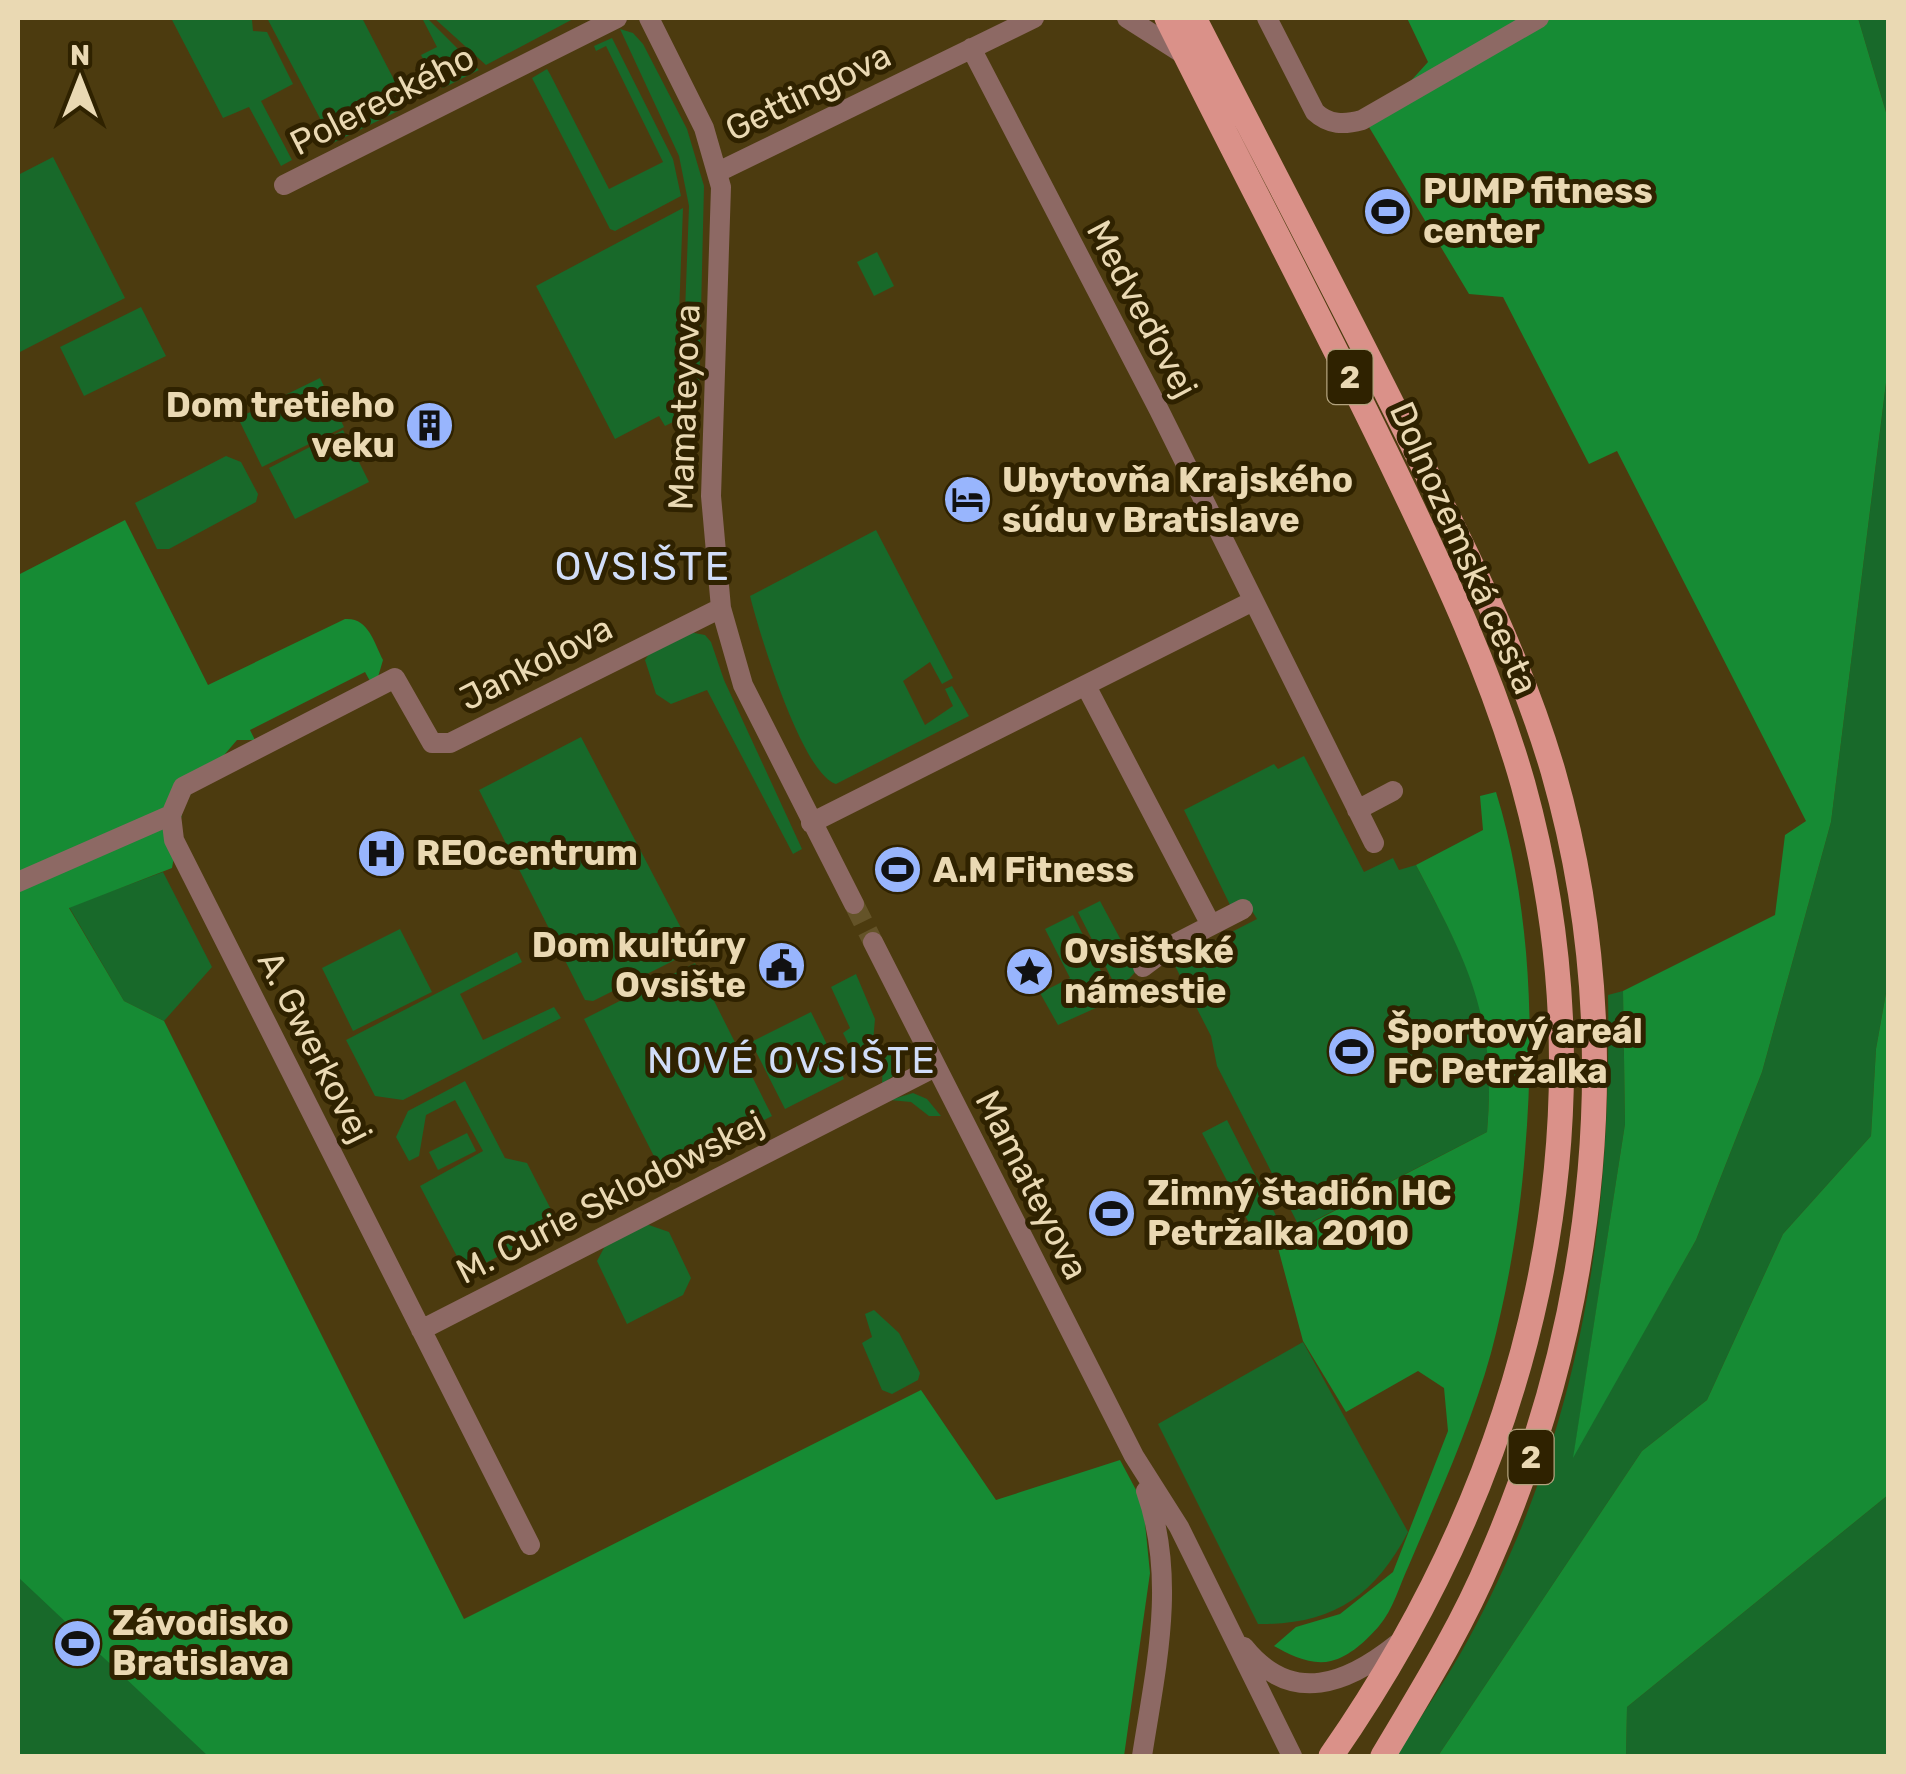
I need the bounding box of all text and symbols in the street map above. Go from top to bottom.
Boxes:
north arrow [30,30,130,130]
street label: Gettingova [718,34,898,150]
street label: Polereckého [283,36,481,164]
text: N [70,39,90,72]
place label: PUMP fitness center [1423,170,1653,252]
sports icon: PUMP fitness center [1362,185,1414,237]
street label: Medveďovej [1078,213,1206,405]
street label: Mamateyova [659,303,709,511]
road number: 2 [1328,350,1372,404]
place label: Dom tretieho veku [166,384,395,466]
street label: Dolnozemská cesta [1381,395,1547,701]
building icon: Dom tretieho veku [404,399,456,451]
place label: Ubytovňa Krajského súdu v Bratislave [1002,459,1353,541]
hotel icon: Ubytovňa Krajského súdu v Bratislave [941,474,993,526]
district label: OVSIŠTE [555,543,731,590]
street label: Jankolova [453,607,619,719]
hospital icon: REOcentrum [355,827,407,879]
place label: REOcentrum [416,832,638,874]
sports icon: A.M Fitness [872,844,924,896]
place label: A.M Fitness [933,849,1134,891]
place label: Dom kultúry Ovsište [532,924,746,1006]
place label: Ovsištské námestie [1064,930,1234,1012]
public building icon: Dom kultúry Ovsište [755,939,807,991]
street label: A. Gwerkovej [249,944,381,1150]
place icon: Ovsištské námestie [1003,945,1055,997]
place label: Športový areál FC Petržalka [1387,1010,1643,1092]
sports icon: Športový areál FC Petržalka [1326,1025,1378,1077]
district label: NOVÉ OVSIŠTE [647,1037,937,1083]
street label: Mamateyova [966,1084,1098,1286]
street label: M. Curie Sklodowskej [449,1101,771,1293]
place label: Zimný štadión HC Petržalka 2010 [1147,1172,1452,1254]
sports icon: Zimný štadión HC Petržalka 2010 [1086,1187,1138,1239]
road number: 2 [1508,1430,1554,1484]
place label: Závodisko Bratislava [112,1602,289,1684]
sports icon: Závodisko Bratislava [51,1617,103,1669]

